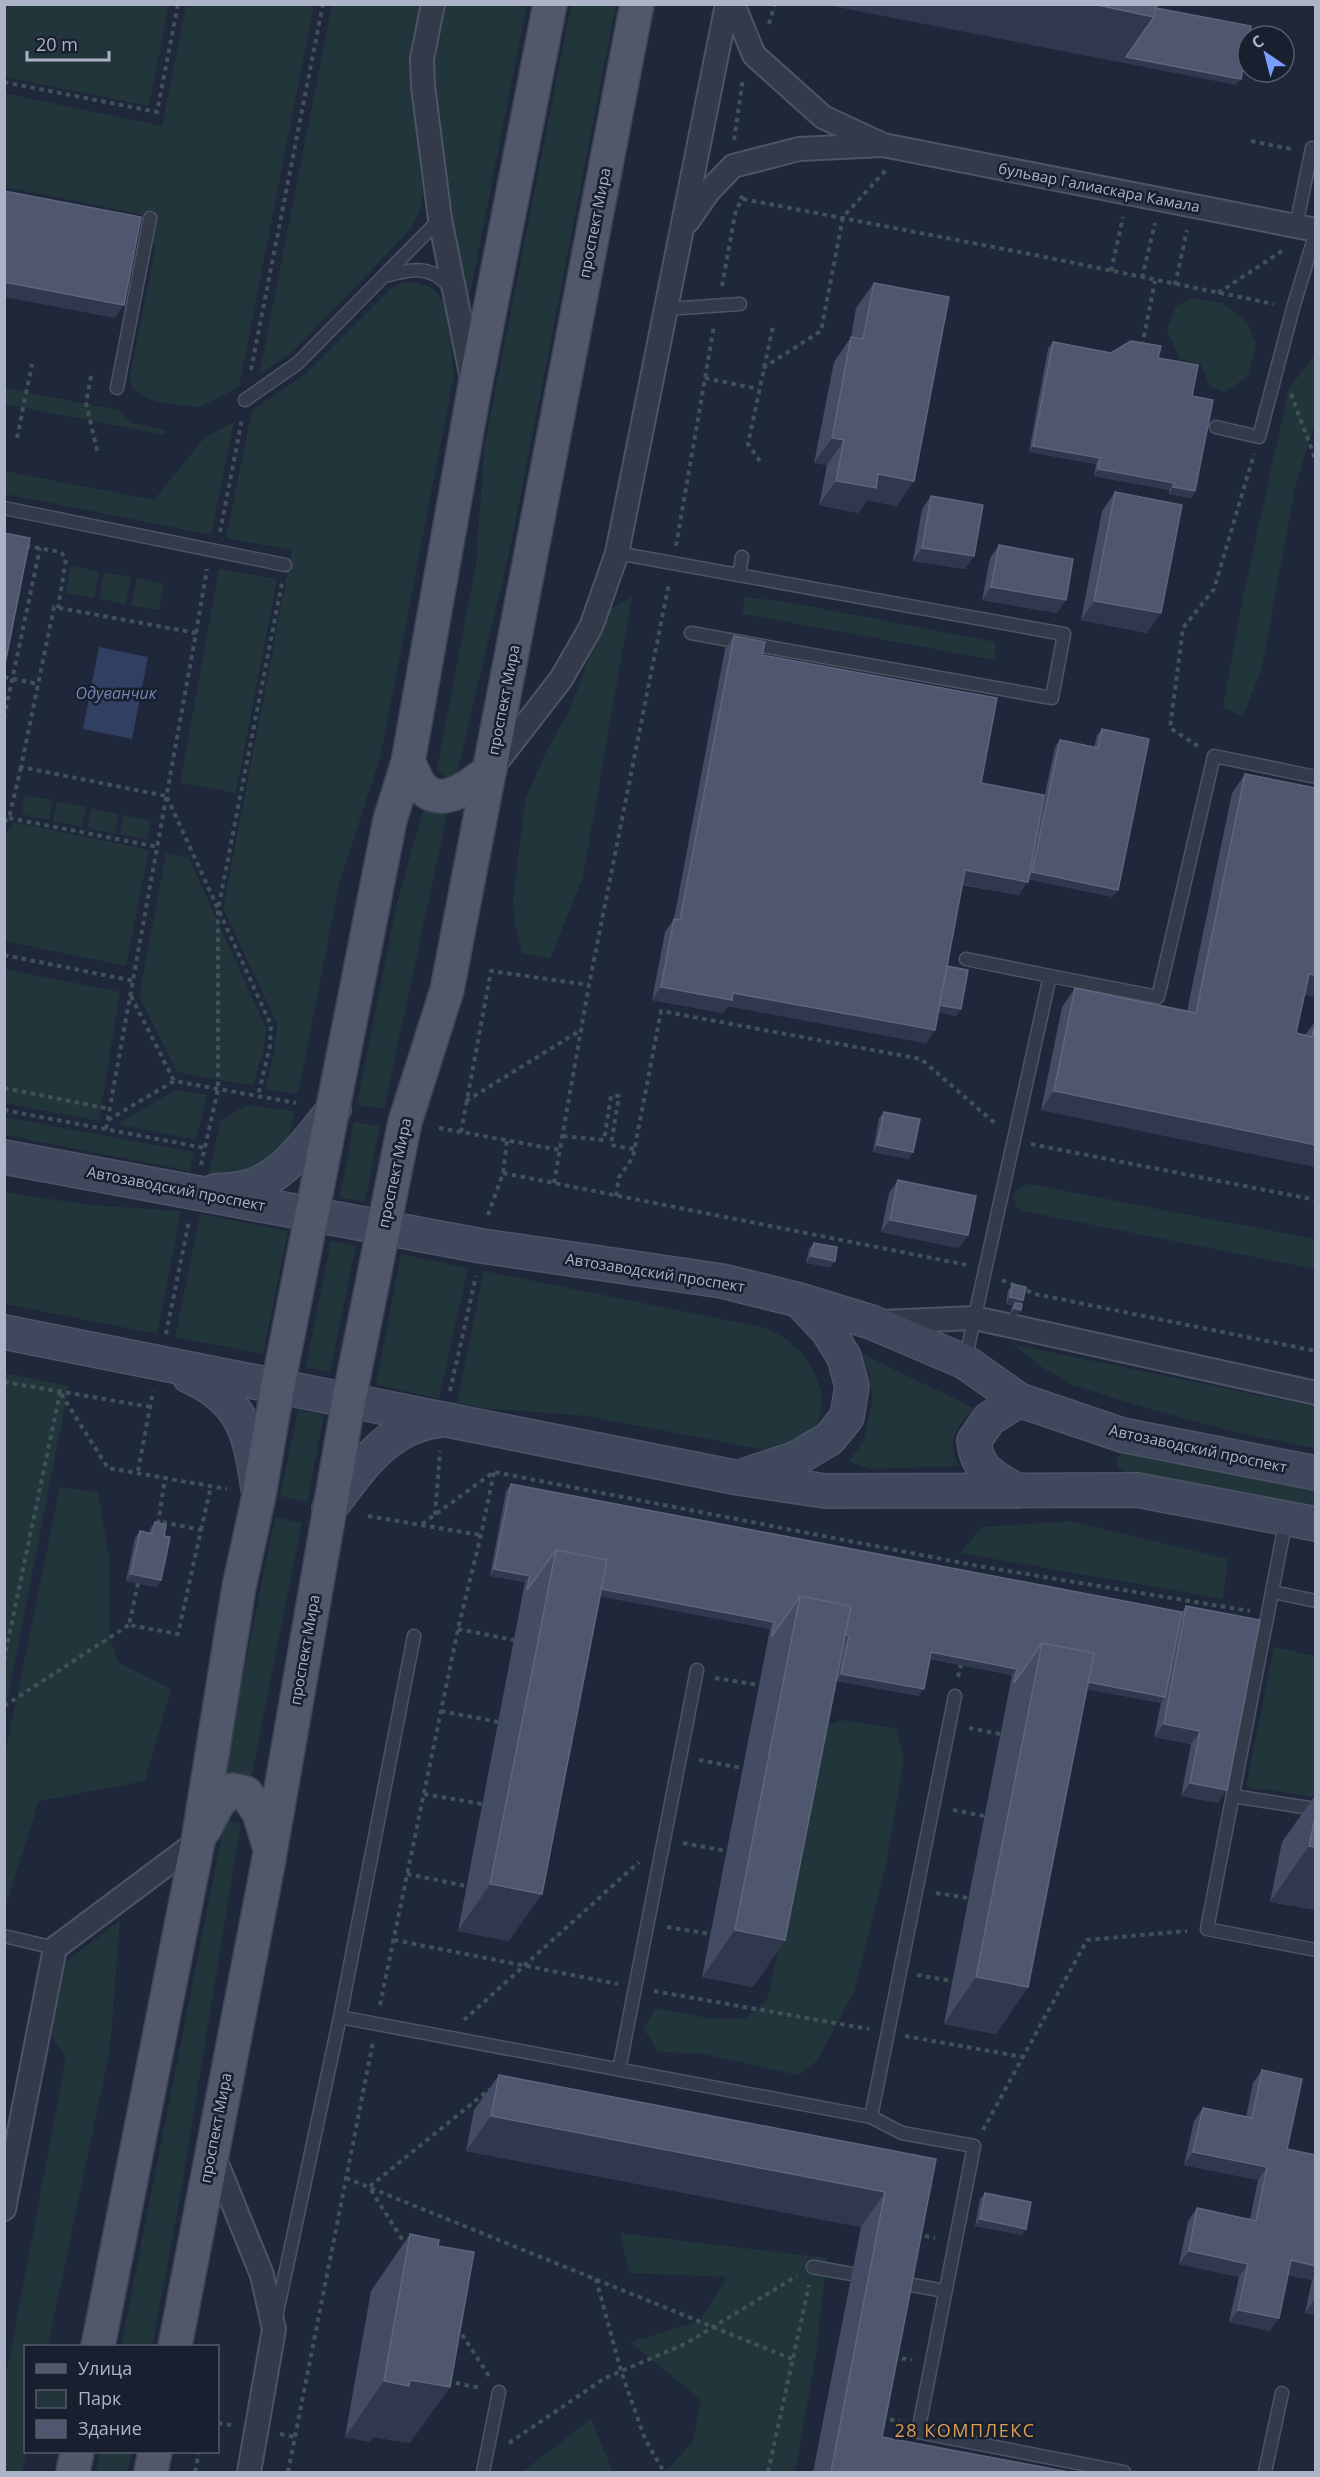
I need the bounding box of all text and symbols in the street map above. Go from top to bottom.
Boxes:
scale bar [27,24,110,62]
north arrow [1236,24,1296,84]
text: С [1247,30,1268,54]
text: 20 m [36,32,78,56]
street label: бульвар Галиаскара Камала [997,158,1202,216]
street label: проспект Мира [574,166,614,280]
street label: проспект Мира [483,643,523,757]
water label: Одуванчик [76,682,158,704]
street label: проспект Мира [373,1116,415,1229]
street label: Автозаводский проспект [85,1161,267,1215]
street label: Автозаводский проспект [564,1248,746,1296]
street label: Автозаводский проспект [1108,1419,1289,1477]
street label: проспект Мира [284,1593,324,1707]
street label: проспект Мира [195,2071,235,2185]
legend [24,2345,219,2453]
text: Улица [78,2356,132,2380]
text: Парк [78,2386,122,2410]
text: Здание [78,2416,142,2440]
district label: 28 КОМПЛЕКС [894,2418,1036,2442]

